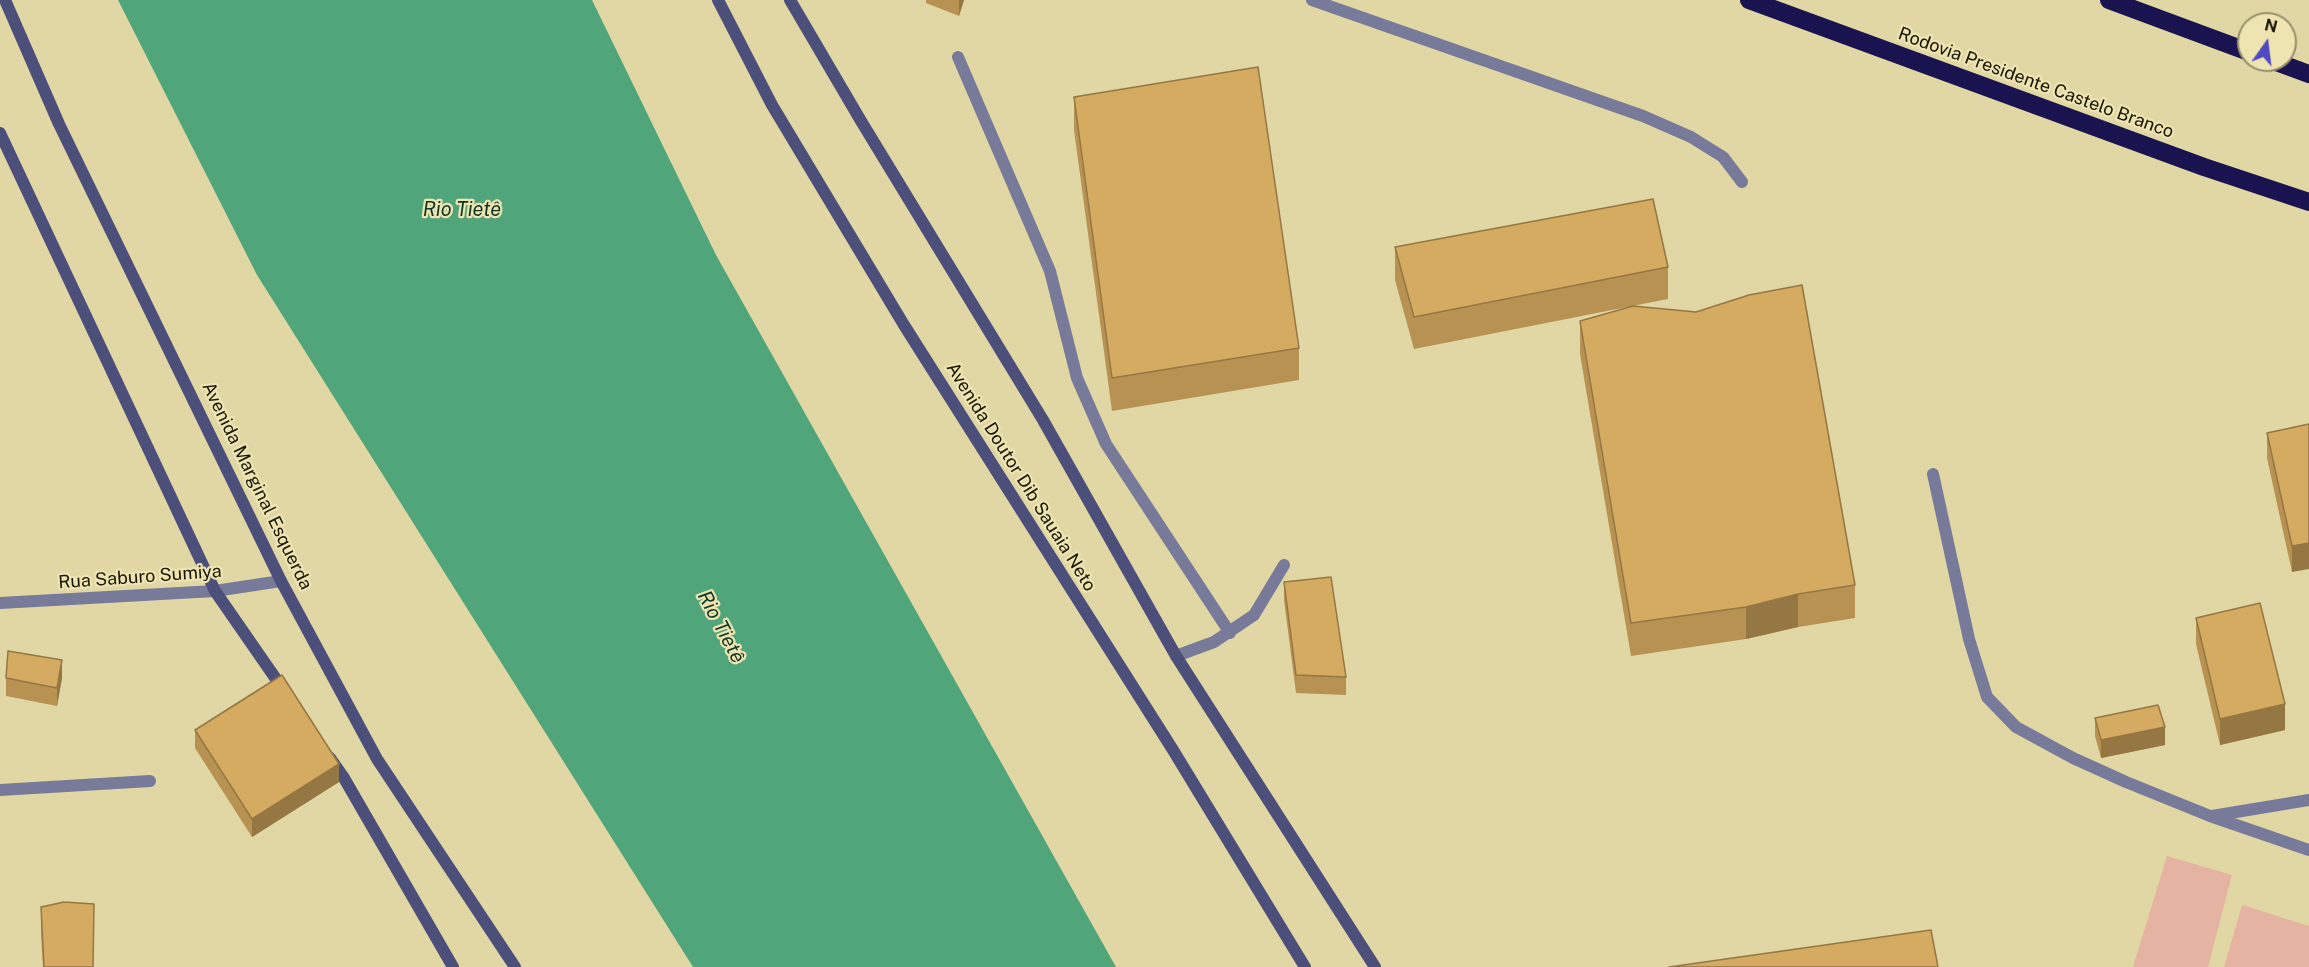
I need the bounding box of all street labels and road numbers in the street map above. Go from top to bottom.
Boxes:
street label: Rodovia Presidente Castelo Branco [1895,23,2177,143]
street label: Avenida Doutor Dib Sauaia Neto [941,359,1101,595]
street label: Avenida Marginal Esquerda [197,379,317,593]
street label: Rua Saburo Sumiya [58,561,222,593]

